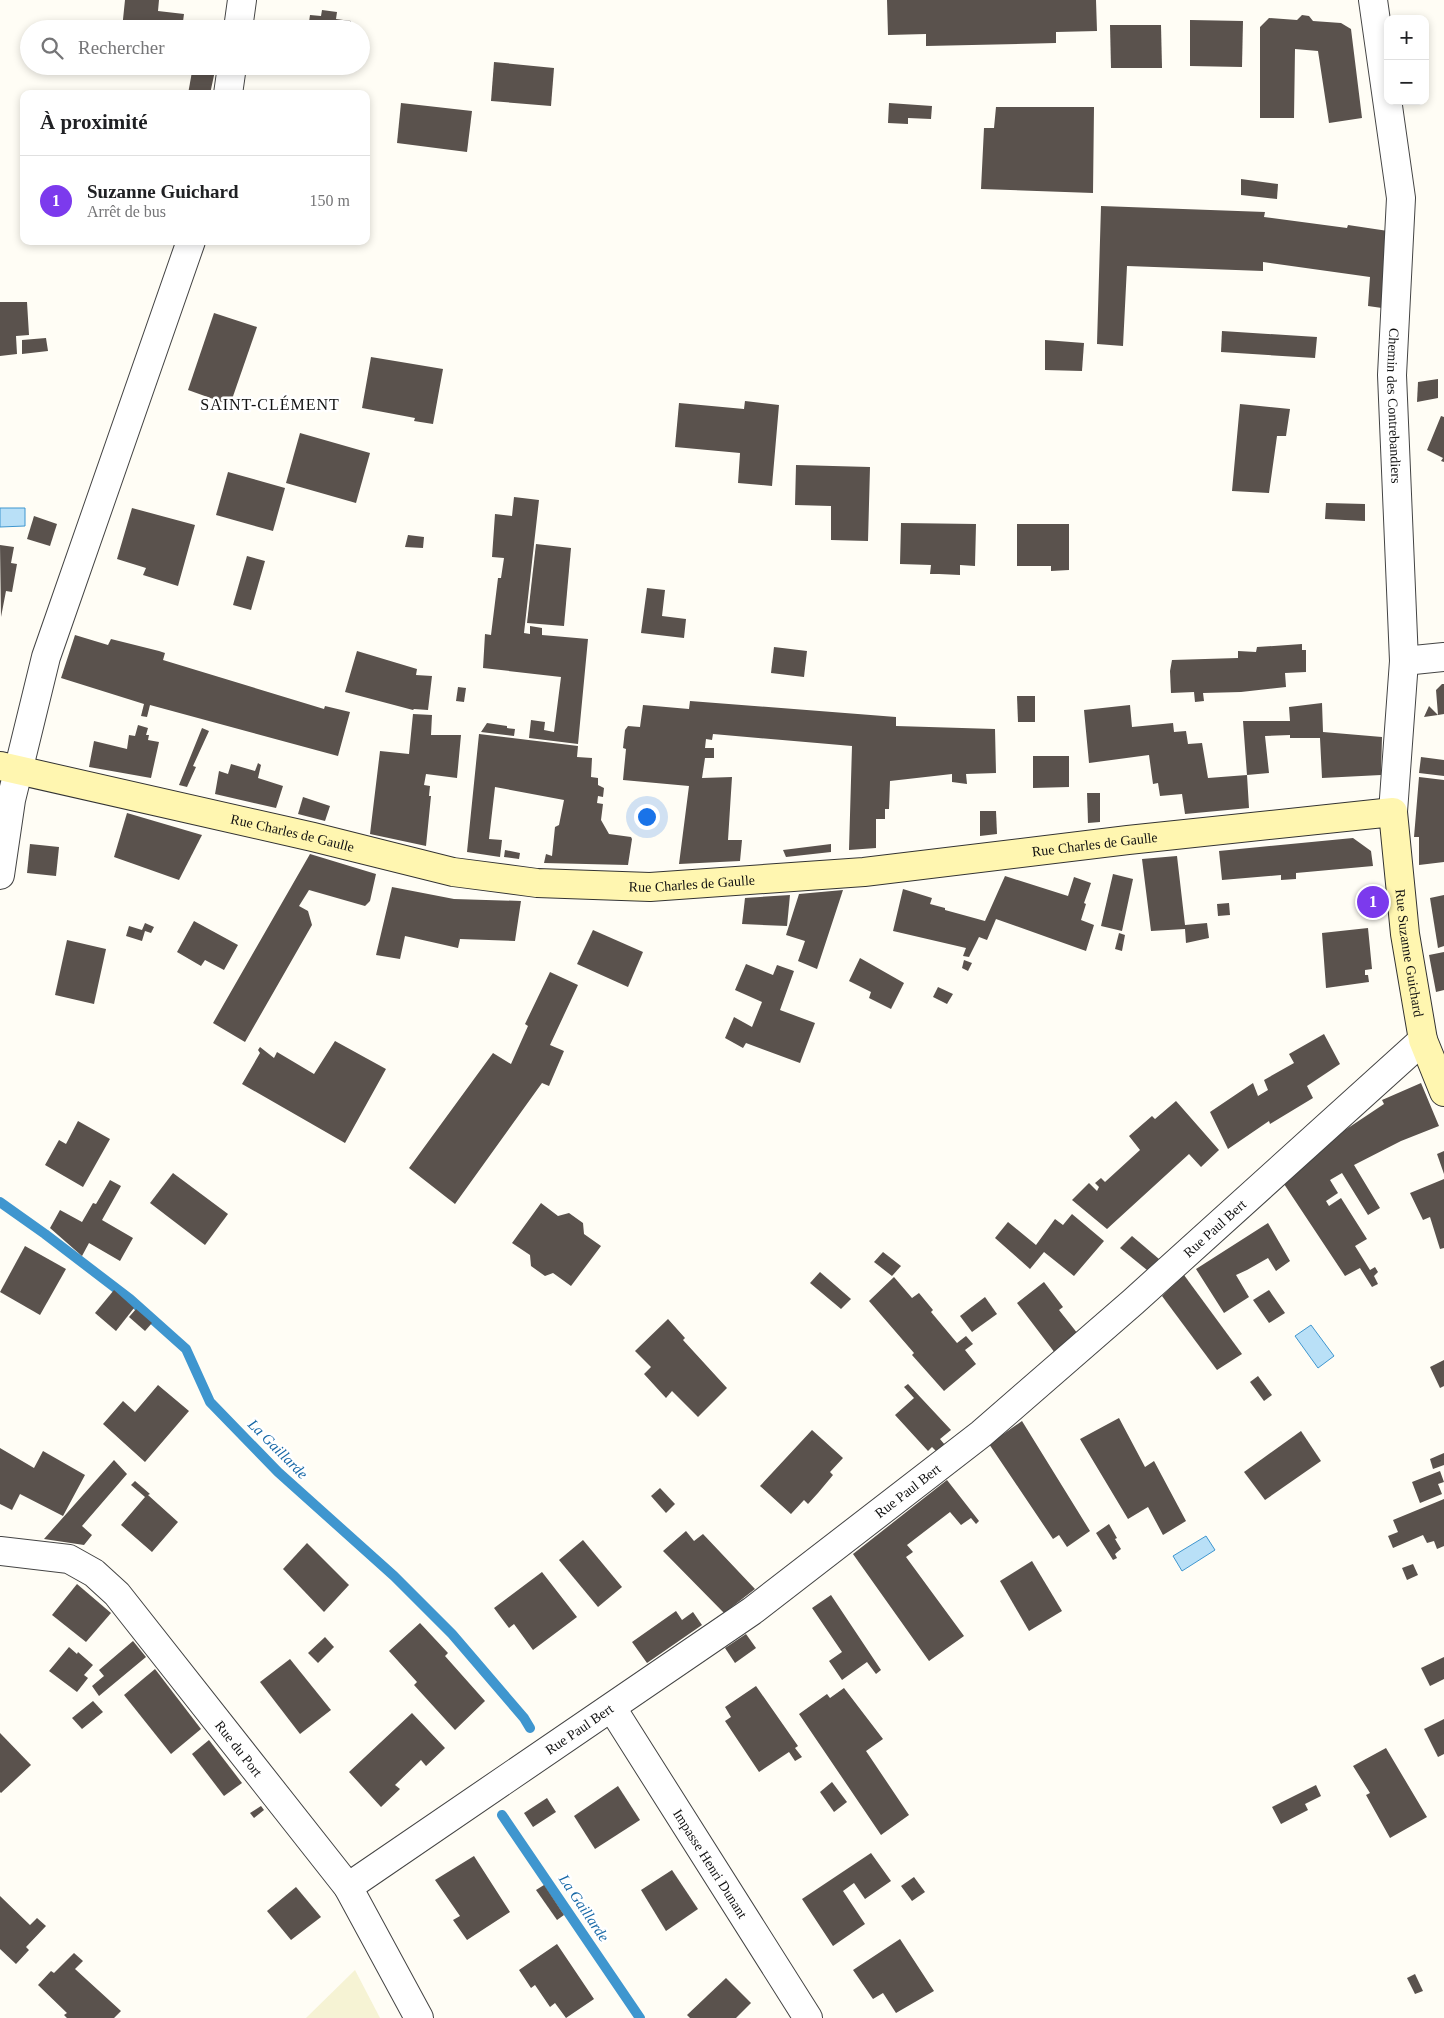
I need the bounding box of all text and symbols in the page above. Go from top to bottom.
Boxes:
map controls [1384,15,1429,105]
button: + [1384,15,1429,60]
search box [20,20,370,75]
icon: search [38,34,66,62]
text: Rechercher [78,37,165,58]
button: − [1384,60,1429,105]
text: À proximité [40,110,148,134]
text: Suzanne Guichard [87,181,239,202]
text: 1 [52,192,60,209]
text: 150 m [310,192,350,209]
text: Arrêt de bus [87,203,166,220]
street label: Chemin des Contrebandiers [1384,328,1404,484]
district label: SAINT-CLÉMENT [200,395,340,413]
your location [634,804,660,830]
street label: Rue Charles de Gaulle [229,811,356,855]
street label: Rue Charles de Gaulle [1031,829,1158,859]
street label: Rue Charles de Gaulle [628,872,755,895]
pin: 1 [1357,883,1389,921]
street label: Rue Suzanne Guichard [1393,888,1426,1018]
street label: Rue Paul Bert [1180,1196,1249,1260]
water label: La Gaillarde [244,1415,311,1482]
street label: Rue Paul Bert [872,1461,943,1521]
street label: Rue Paul Bert [543,1701,616,1757]
street label: Rue du Port [212,1718,265,1780]
street label: Impasse Henri Dunant [670,1806,750,1921]
water label: La Gaillarde [555,1871,612,1945]

